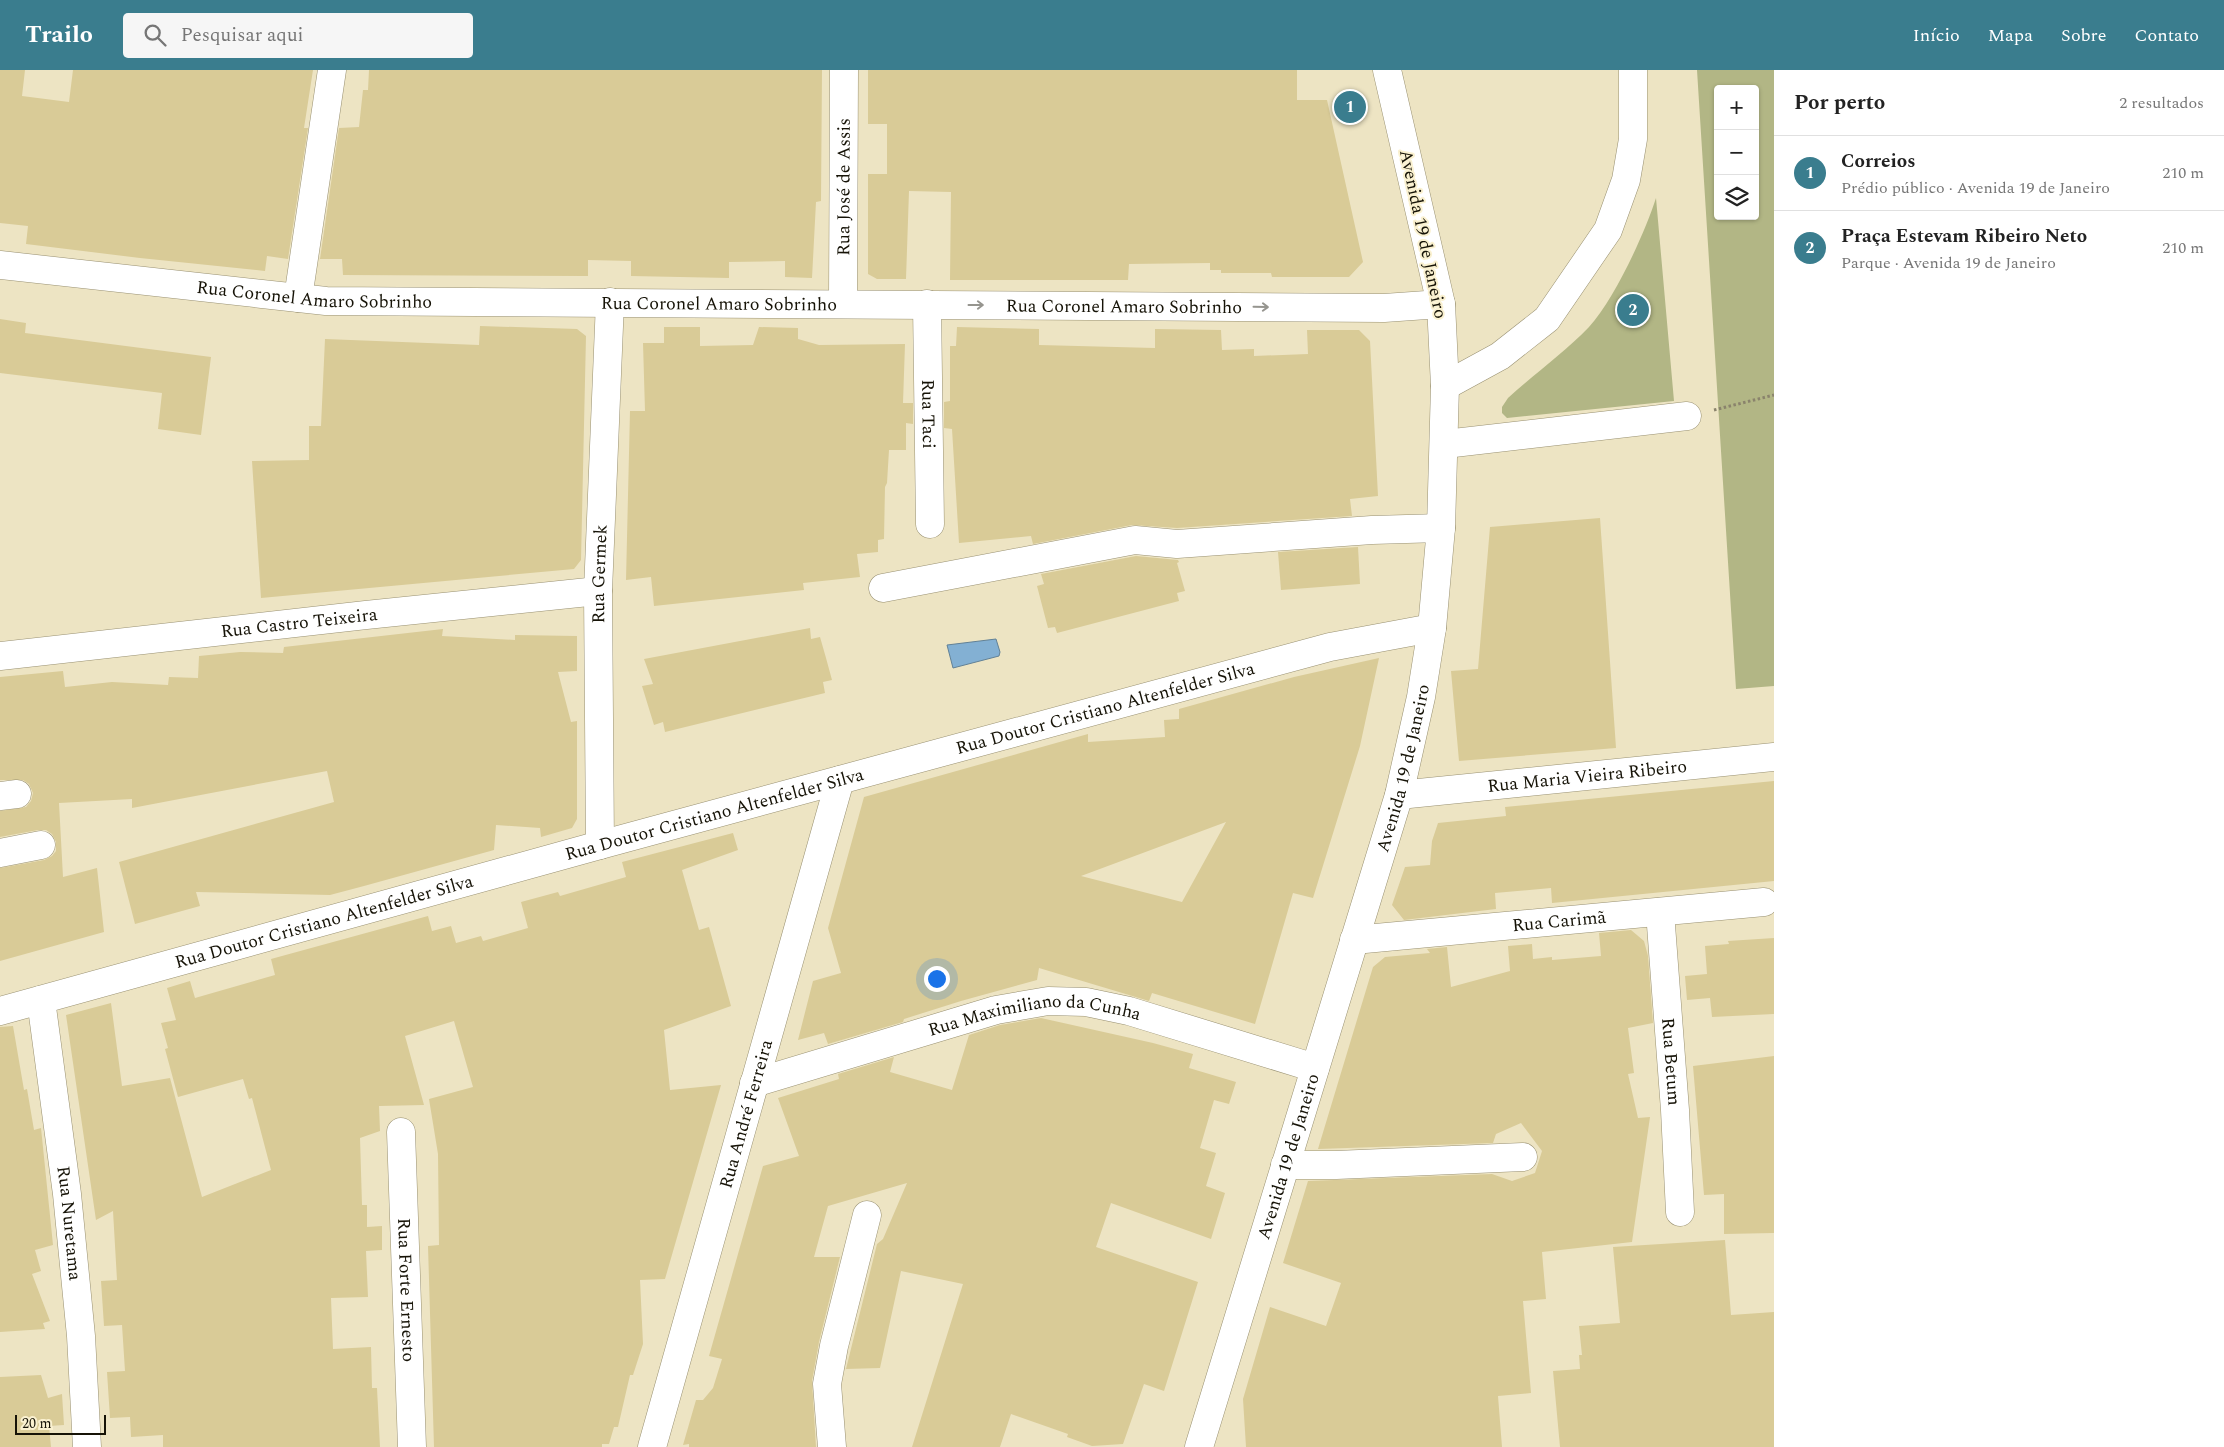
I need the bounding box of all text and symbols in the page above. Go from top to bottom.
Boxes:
search box [123,13,473,58]
text: Trailo [25,17,93,53]
icon: search [141,21,169,49]
text: Pesquisar aqui [181,21,304,50]
text: Início [1913,22,1960,49]
text: Mapa [1988,22,2033,49]
text: Sobre [2061,22,2106,49]
text: Contato [2134,22,2199,49]
map controls [1714,85,1759,220]
button: + [1714,85,1759,130]
text: Por perto [1794,87,1885,119]
pin: 1 [1334,88,1366,126]
text: 2 resultados [2119,91,2204,115]
street label: Rua José de Assis [830,118,857,256]
button: − [1714,130,1759,175]
street label: Avenida 19 de Janeiro [1392,147,1454,321]
text: Correios [1841,147,1916,176]
text: 1 [1806,161,1814,185]
text: 210 m [2162,161,2204,185]
button: layers [1714,175,1759,220]
text: Prédio público · Avenida 19 de Janeiro [1841,176,2110,200]
text: Praça Estevam Ribeiro Neto [1841,222,2087,251]
text: 2 [1806,236,1814,260]
text: 210 m [2162,236,2204,260]
text: Parque · Avenida 19 de Janeiro [1841,251,2056,275]
street label: Rua Coronel Amaro Sobrinho [195,273,432,315]
street label: Rua Coronel Amaro Sobrinho [601,289,837,318]
pin: 2 [1617,291,1649,329]
street label: Rua Coronel Amaro Sobrinho [1006,292,1242,321]
one-way arrow [968,300,984,310]
one-way arrow [1252,302,1269,312]
street label: Rua Taci [915,379,942,449]
street label: Rua Germek [584,524,614,624]
street label: Rua Castro Teixeira [219,600,379,645]
street label: Rua Doutor Cristiano Altenfelder Silva [953,655,1258,761]
street label: Avenida 19 de Janeiro [1369,682,1436,856]
street label: Rua Maria Vieira Ribeiro [1486,752,1688,799]
street label: Rua Doutor Cristiano Altenfelder Silva [562,761,867,868]
street label: Rua Doutor Cristiano Altenfelder Silva [172,867,476,976]
street label: Rua Carimã [1511,903,1607,939]
your location [924,966,950,992]
street label: Rua Maximiliano da Cunha [925,987,1145,1043]
street label: Rua Betum [1655,1017,1688,1106]
street label: Rua André Ferreira [712,1036,780,1192]
street label: Avenida 19 de Janeiro [1250,1070,1326,1243]
street label: Rua Nuretama [50,1164,89,1282]
street label: Rua Forte Ernesto [391,1217,423,1362]
scale bar [15,1412,106,1435]
text: 20 m [22,1413,52,1434]

